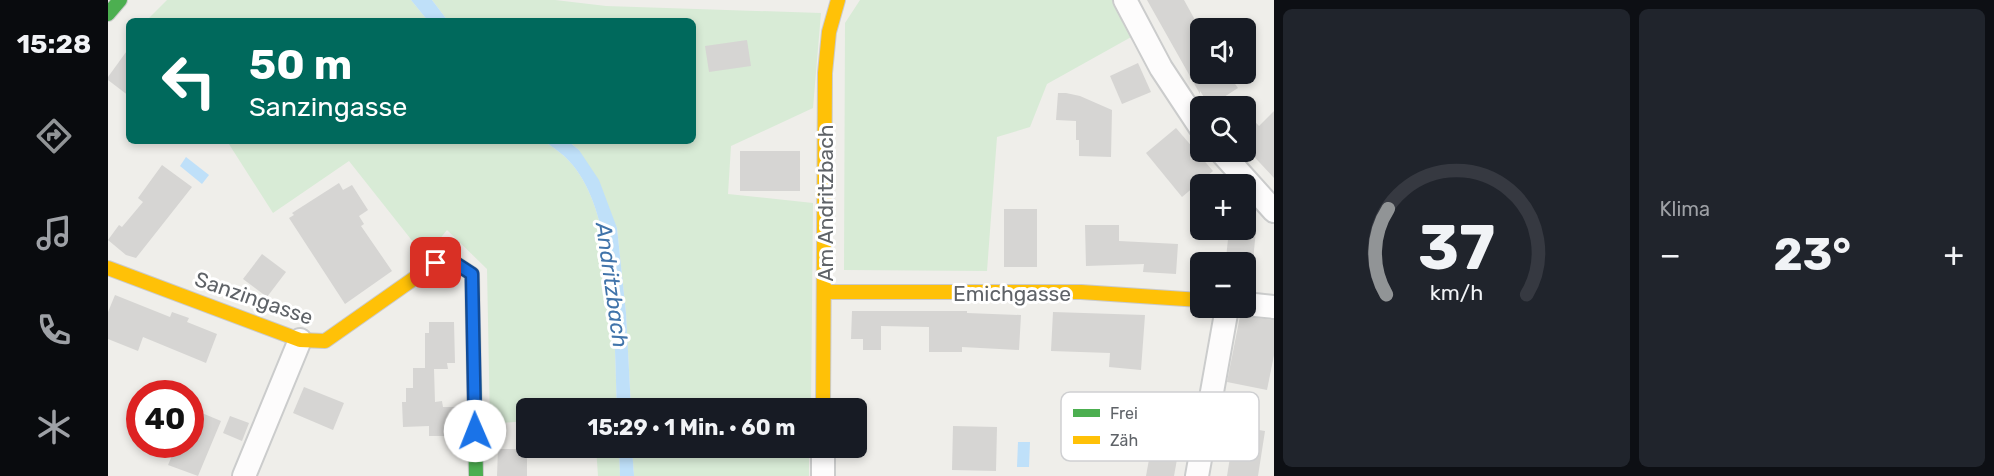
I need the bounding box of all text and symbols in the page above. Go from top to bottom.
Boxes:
map controls [1190,18,1256,318]
button: sound [1190,18,1256,84]
text: 15:28 [17,28,91,60]
text: 50 m [249,40,352,90]
icon: left [150,42,228,120]
text: Sanzingasse [249,91,407,123]
button: search [1190,96,1256,162]
icon: directions [33,115,75,157]
street label: Am Andritzbach [813,124,838,282]
button: + [1190,174,1256,240]
text: Klima [1660,197,1710,221]
text: 37 [1418,211,1495,285]
icon: music [33,212,75,254]
water label: Andritzbach [590,220,634,349]
text: 23° [1773,228,1851,281]
text: − [1660,235,1681,274]
text: + [1943,235,1964,274]
pin [410,237,461,288]
icon: arrive [419,246,452,279]
button: − [1190,252,1256,318]
street label: Sanzingasse [192,266,316,330]
text: km/h [1429,280,1483,305]
street label: Emichgasse [953,281,1071,306]
icon: phone [33,309,75,351]
speed limit sign: 40 [126,380,204,458]
legend [1061,392,1259,461]
position arrow [443,399,507,463]
text: Frei [1110,404,1138,423]
icon: climate [33,406,75,448]
text: 15:29 · 1 Min. · 60 m [588,414,795,441]
text: Zäh [1110,431,1138,450]

